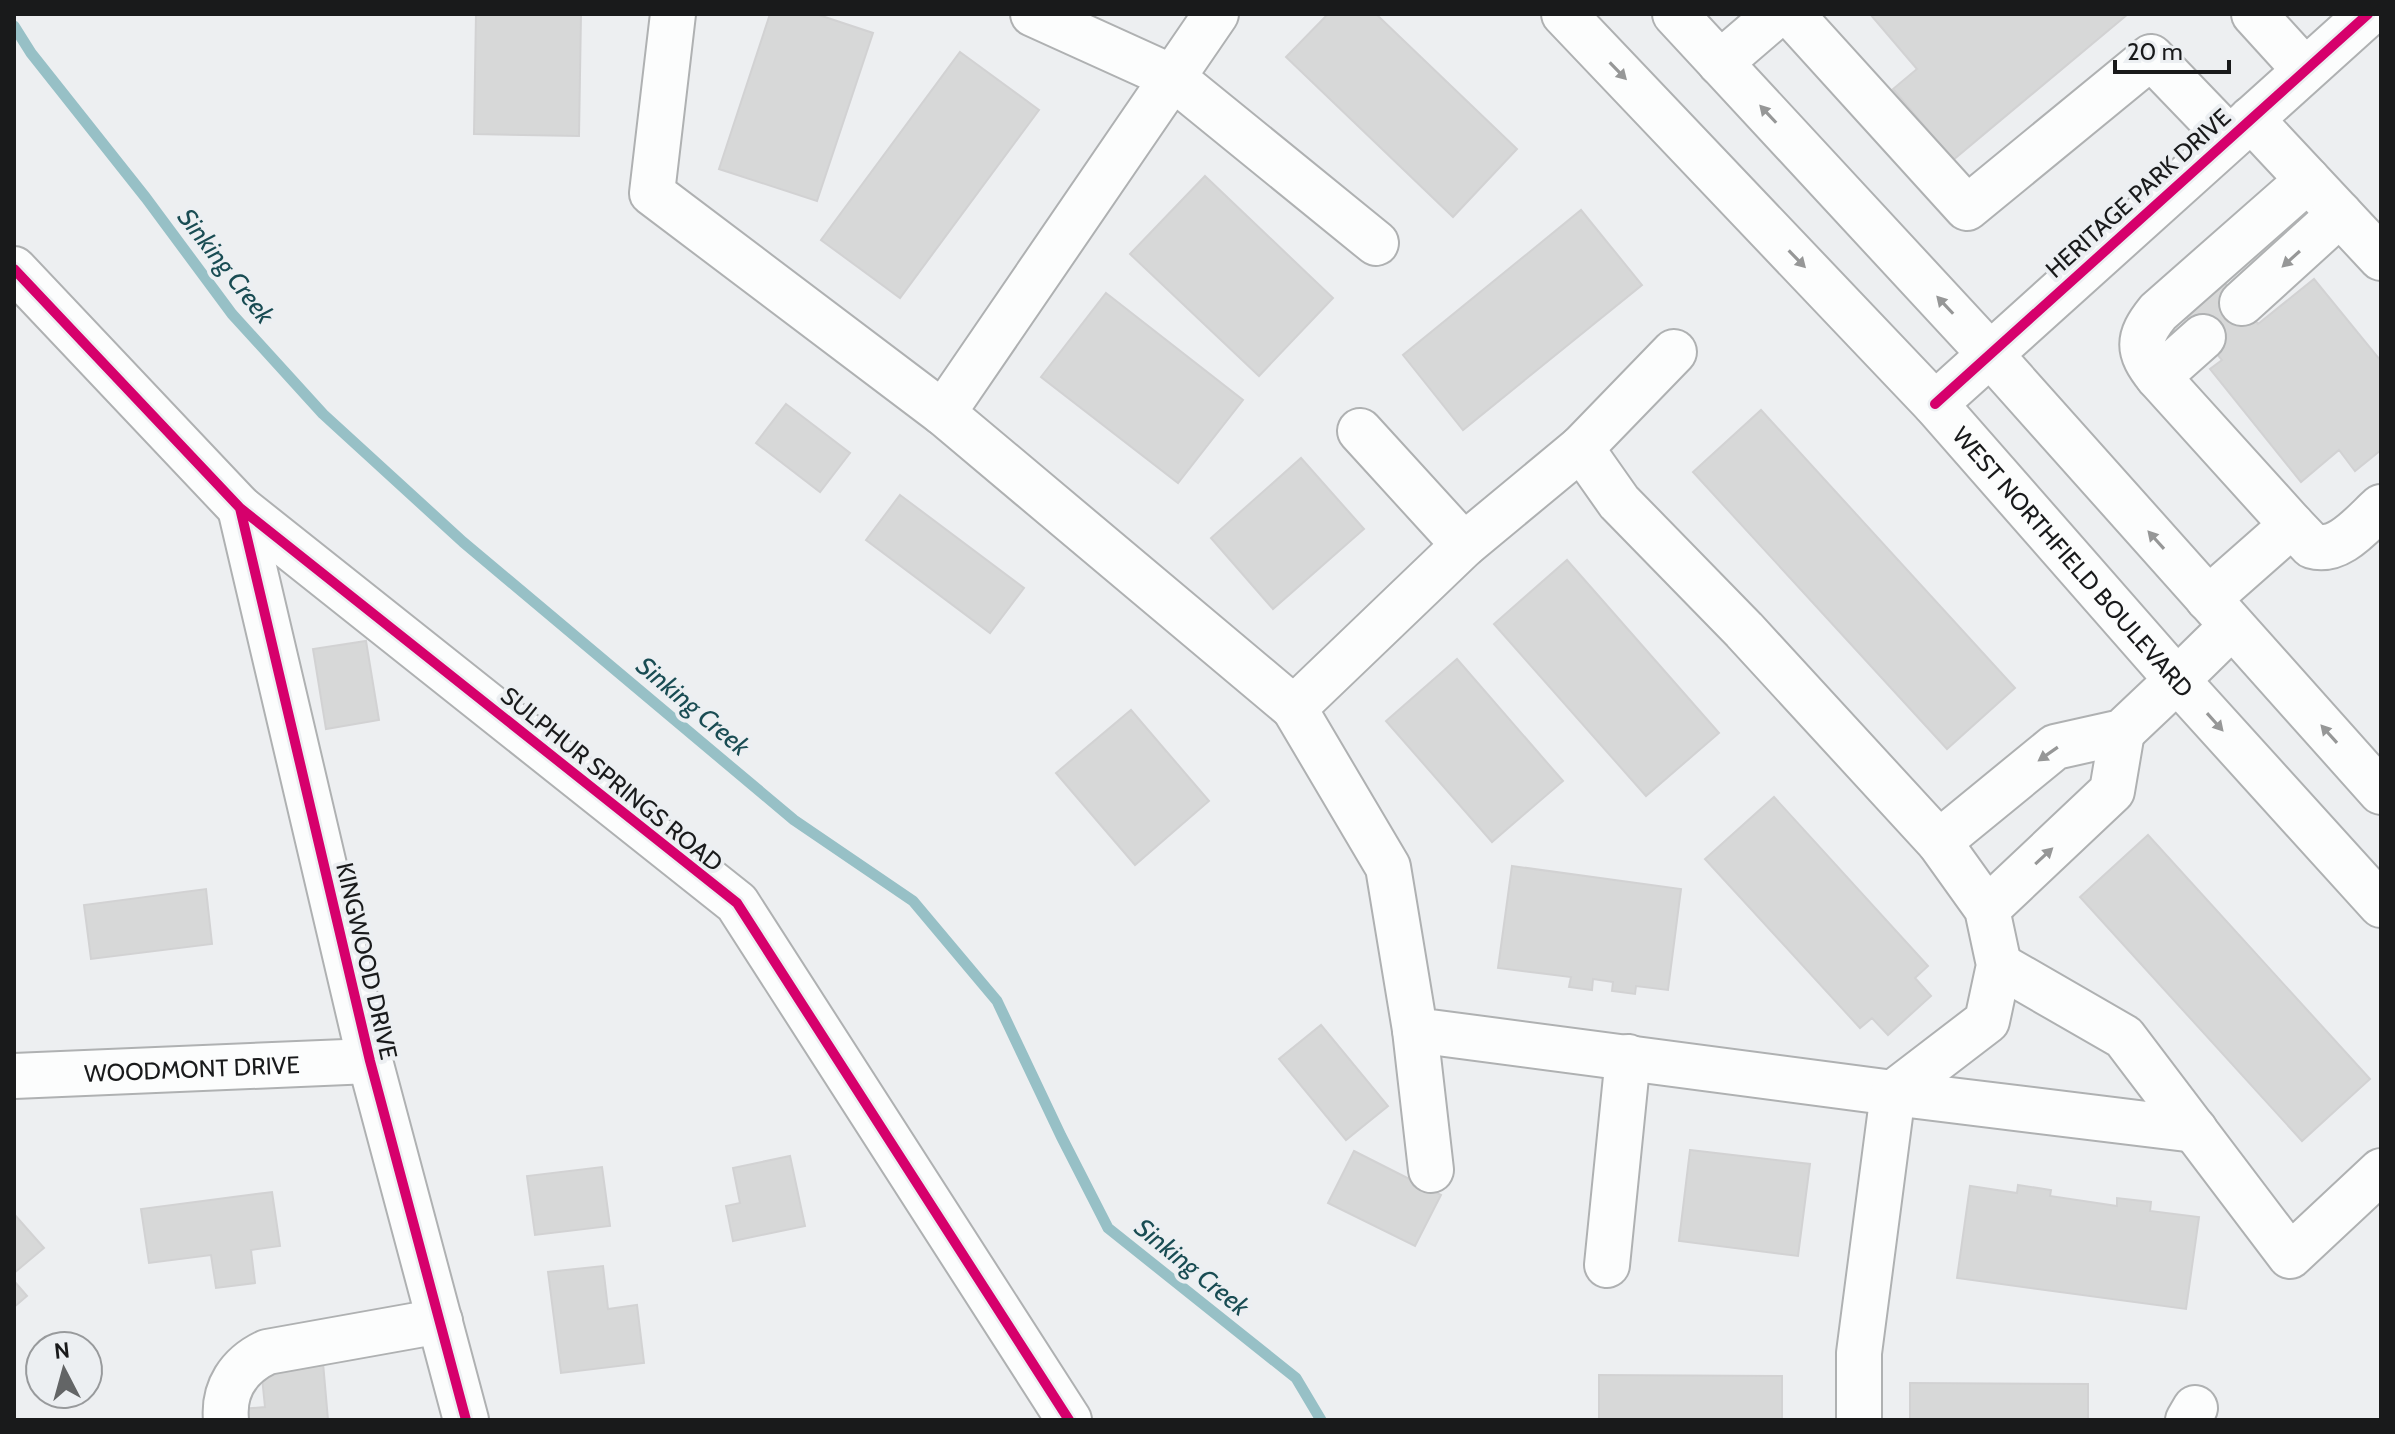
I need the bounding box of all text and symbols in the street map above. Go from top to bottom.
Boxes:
scale bar [2115,24,2229,74]
text: 20 m [2127,37,2183,66]
one-way arrow [1609,61,1627,80]
street label: HERITAGE PARK DRIVE [2040,102,2236,284]
one-way arrow [1759,105,1777,124]
water label: Sinking Creek [171,202,282,331]
one-way arrow [1788,249,1806,268]
one-way arrow [2281,249,2300,267]
one-way arrow [1936,296,1954,315]
street label: WEST NORTHFIELD BOULEVARD [1947,420,2200,703]
one-way arrow [2147,531,2165,550]
water label: Sinking Creek [630,650,757,763]
street label: SULPHUR SPRINGS ROAD [495,681,729,877]
one-way arrow [2206,712,2224,731]
one-way arrow [2320,725,2338,744]
one-way arrow [2038,746,2059,761]
one-way arrow [2034,847,2053,865]
street label: KINGWOOD DRIVE [330,860,404,1062]
street label: WOODMONT DRIVE [83,1049,300,1088]
water label: Sinking Creek [1128,1211,1256,1323]
north arrow [24,1330,104,1410]
text: N [53,1336,71,1365]

